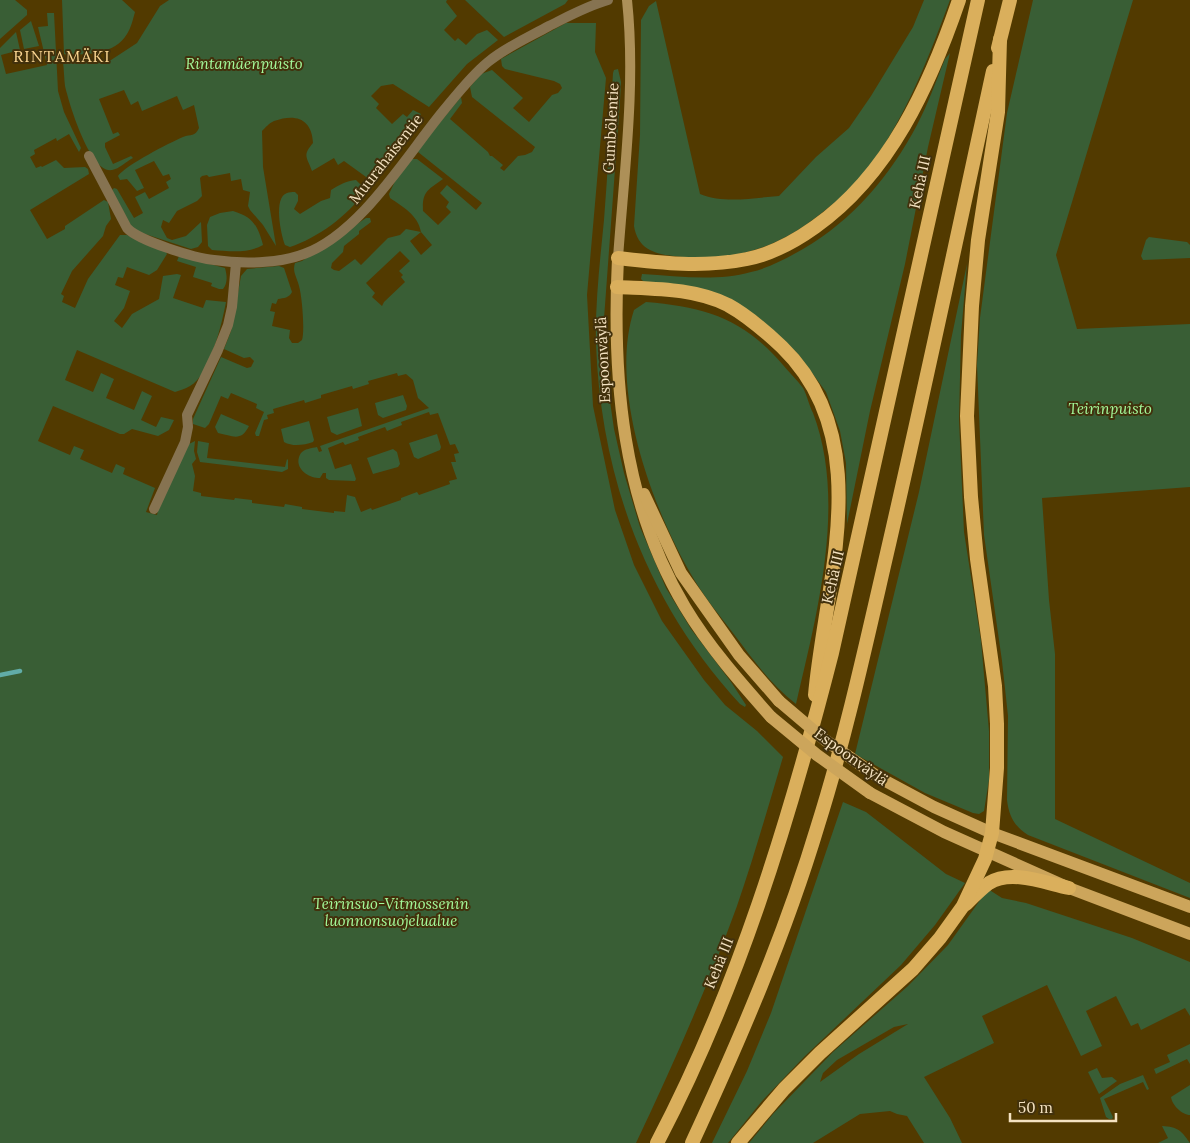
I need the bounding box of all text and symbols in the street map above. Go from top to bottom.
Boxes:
district label: RINTAMÄKI [13,46,111,66]
park label: Rintamäenpuisto [186,54,303,73]
street label: Gumbölentie [599,82,622,174]
street label: Muurahaisentie [345,110,427,207]
street label: Kehä III [905,154,934,210]
street label: Espoonväylä [591,316,614,404]
park label: Teirinpuisto [1068,399,1152,418]
street label: Kehä III [817,548,848,605]
street label: Espoonväylä [811,724,892,790]
park label: Teirinsuo-Vitmossenin luonnonsuojelualue [313,894,470,930]
street label: Kehä III [700,934,737,991]
scale bar [1010,1090,1116,1122]
text: 50 m [1018,1098,1053,1117]

